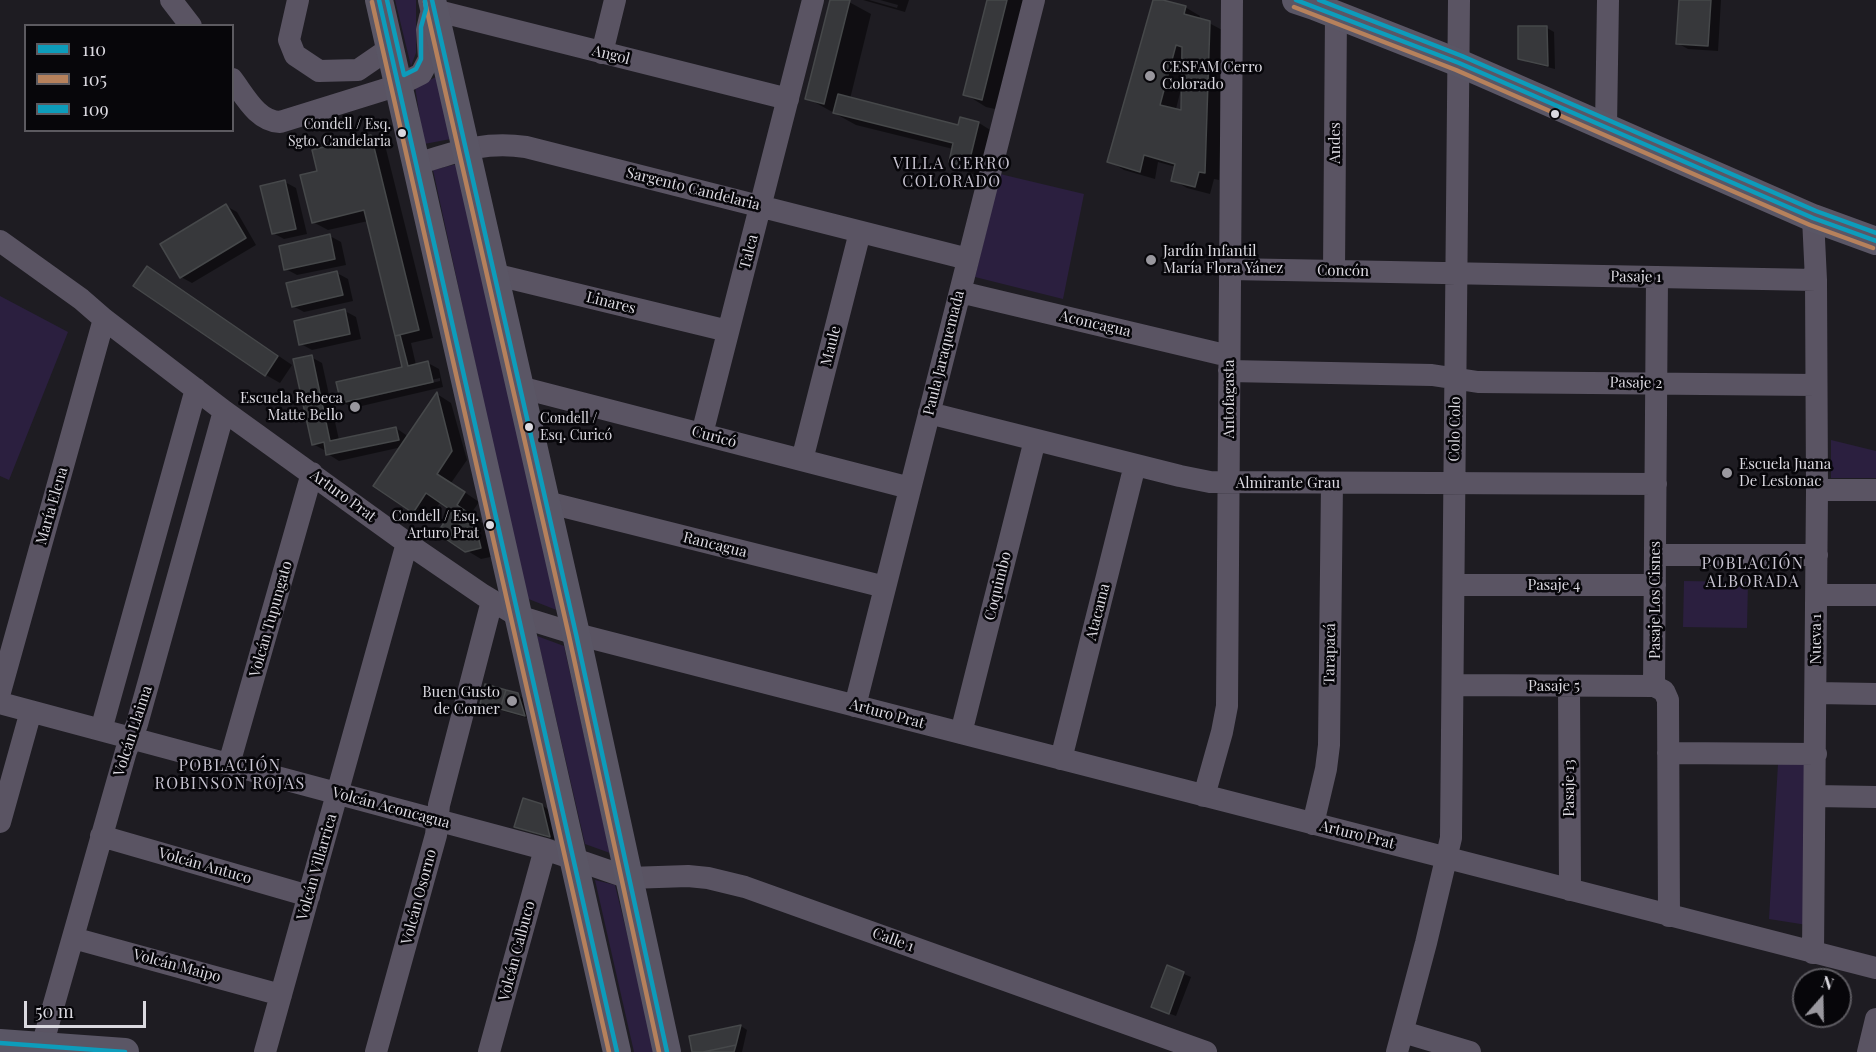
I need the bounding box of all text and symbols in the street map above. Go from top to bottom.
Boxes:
legend [24,24,234,132]
text: 110 [82,37,106,61]
street label: Angol [590,42,632,68]
place label: CESFAM Cerro Colorado [1162,58,1263,93]
text: 105 [82,67,107,91]
marker: CESFAM Cerro Colorado [1143,69,1157,83]
text: 109 [82,97,109,121]
unlabelled marker [1549,108,1561,120]
place label: Condell / Esq. Sgto. Candelaria [288,117,391,150]
street label: Andes [1326,122,1344,164]
marker: Condell / Esq. Sgto. Candelaria [396,127,408,139]
district label: VILLA CERRO COLORADO [893,154,1011,192]
street label: Sargento Candelaria [624,164,762,214]
street label: Talca [736,233,762,271]
place label: Jardín Infantil María Flora Yánez [1163,242,1283,277]
marker: Jardín Infantil María Flora Yánez [1144,253,1158,267]
street label: Concón [1317,262,1369,280]
street label: Pasaje 1 [1610,268,1662,286]
street label: Linares [584,288,638,318]
street label: Paula Jaraquemada [920,289,968,417]
street label: Aconcagua [1058,307,1132,341]
street label: Maule [817,324,845,368]
street label: Antofagasta [1220,359,1238,439]
street label: Pasaje 2 [1609,374,1663,392]
place label: Escuela Rebeca Matte Bello [240,389,343,424]
street label: Colo Colo [1445,396,1465,462]
marker: Escuela Rebeca Matte Bello [348,400,362,414]
place label: Condell / Esq. Curicó [540,411,612,443]
marker: Condell / Esq. Curicó [523,421,535,433]
street label: Curicó [690,422,738,452]
place label: Escuela Juana De Lestonac [1739,455,1831,490]
street label: María Elena [32,465,72,547]
street label: Arturo Prat [307,466,379,526]
marker: Escuela Juana De Lestonac [1720,466,1734,480]
street label: Almirante Grau [1236,474,1340,492]
place label: Condell / Esq. Arturo Prat [392,509,479,542]
marker: Condell / Esq. Arturo Prat [484,519,496,531]
street label: Rancagua [681,528,749,562]
street label: Pasaje Los Cisnes [1646,541,1664,659]
street label: Coquimbo [981,550,1015,622]
district label: POBLACIÓN ALBORADA [1701,554,1805,592]
street label: Volcán Tupungato [246,559,296,679]
street label: Pasaje 4 [1527,576,1581,594]
street label: Atacama [1082,582,1114,642]
street label: Nueva 1 [1807,614,1825,664]
street label: Tarapacá [1320,623,1340,685]
street label: Pasaje 5 [1528,677,1580,695]
place label: Buen Gusto de Comer [422,683,500,718]
street label: Volcán Llaima [110,684,156,778]
marker: Buen Gusto de Comer [505,694,519,708]
street label: Arturo Prat [848,695,926,733]
district label: POBLACIÓN ROBINSON ROJAS [154,756,306,794]
street label: Pasaje 13 [1560,759,1578,817]
street label: Volcán Aconcagua [330,784,452,832]
street label: Volcán Villarrica [293,812,341,922]
street label: Arturo Prat [1318,817,1396,853]
street label: Volcán Antuco [156,844,254,888]
street label: Volcán Osorno [398,847,440,947]
street label: Volcán Calbuco [495,899,539,1003]
street label: Calle 1 [870,924,916,956]
street label: Volcán Maipo [131,946,223,986]
north arrow [1792,968,1852,1028]
text: N [1819,971,1837,994]
scale bar [27,989,148,1027]
text: 50 m [35,999,74,1023]

